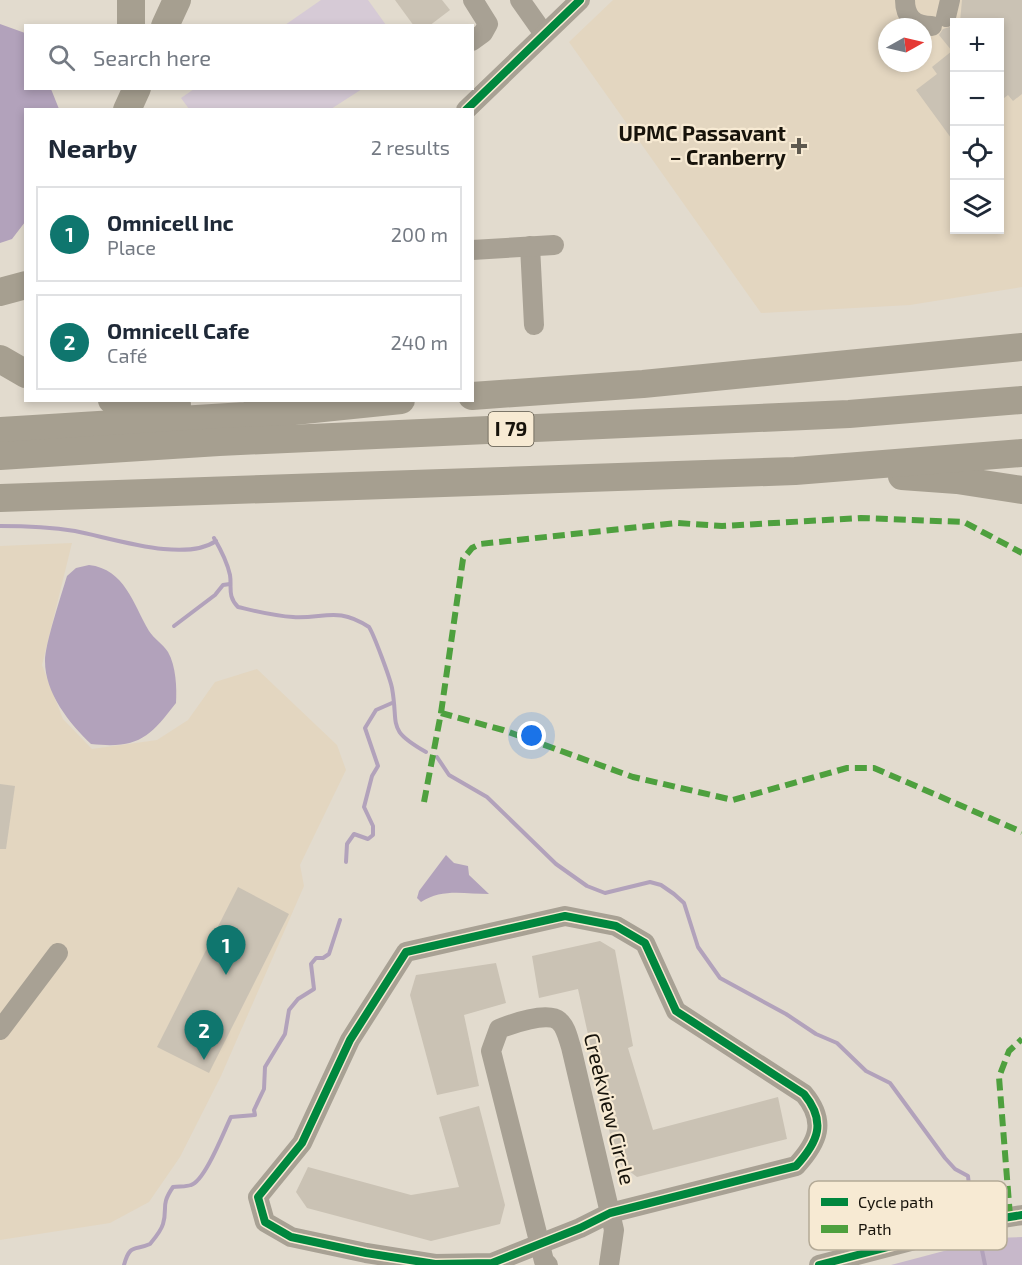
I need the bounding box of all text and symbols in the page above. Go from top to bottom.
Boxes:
north arrow [878,18,932,72]
map controls [950,18,1004,234]
button: + [950,18,1004,72]
search box [24,24,474,90]
icon: search [45,41,78,74]
text: Search here [93,44,211,70]
button: − [950,72,1004,126]
place label: UPMC Passavant – Cranberry [619,120,786,170]
button: locate [950,126,1004,180]
text: Nearby [48,132,137,163]
text: 2 results [371,135,450,159]
marker: UPMC Passavant – Cranberry [790,137,808,155]
button: layers [950,180,1004,234]
text: Omnicell Inc [107,209,234,235]
text: 1 [65,222,74,246]
text: 200 m [391,222,448,246]
text: Place [107,235,156,259]
text: Omnicell Cafe [107,317,250,343]
text: 2 [64,330,75,354]
text: 240 m [390,330,448,354]
text: Café [107,343,148,367]
road number: I 79 [488,412,534,446]
your location [517,721,546,750]
pin: 1 [206,926,246,975]
pin: 2 [184,1010,224,1060]
street label: Creekview Circle [579,1030,641,1187]
legend [809,1181,1007,1250]
text: Cycle path [858,1192,934,1211]
text: Path [858,1219,892,1238]

